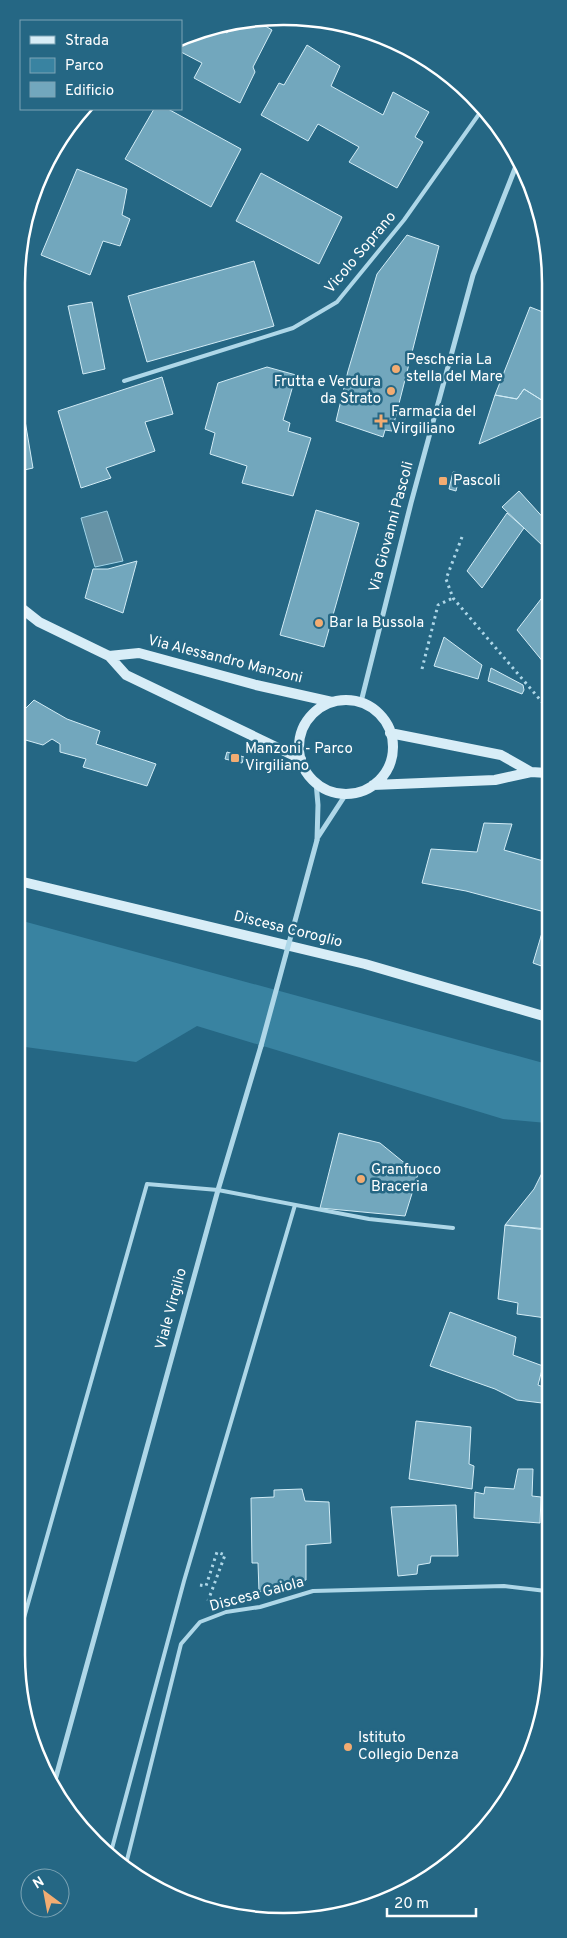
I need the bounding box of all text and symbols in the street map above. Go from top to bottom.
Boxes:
legend [20,20,182,110]
text: Strada [65,32,109,51]
text: Parco [65,57,104,76]
text: Edificio [65,82,114,101]
street label: Vicolo Soprano [321,208,401,298]
place label: Pescheria La stella del Mare [406,351,503,387]
marker: Pescheria La stella del Mare [390,363,402,375]
place label: Frutta e Verdura da Strato [274,373,381,409]
marker: Frutta e Verdura da Strato [385,385,397,397]
place label: Farmacia del Virgiliano [391,403,476,439]
marker: Farmacia del Virgiliano [375,415,387,427]
street label: Via Giovanni Pascoli [365,459,419,595]
place label: Pascoli [453,472,501,491]
marker: Pascoli [437,475,449,487]
place label: Bar la Bussola [329,614,424,633]
marker: Bar la Bussola [313,617,325,629]
street label: Via Alessandro Manzoni [146,632,304,688]
place label: Manzoni - Parco Virgiliano [245,740,353,776]
marker: Manzoni - Parco Virgiliano [229,752,241,764]
street label: Discesa Coroglio [232,907,344,953]
place label: Granfuoco Braceria [371,1161,441,1197]
marker: Granfuoco Braceria [355,1173,367,1185]
street label: Viale Virgilio [152,1266,192,1352]
street label: Discesa Gaiola [208,1573,306,1617]
place label: Istituto Collegio Denza [358,1729,459,1765]
marker: Istituto Collegio Denza [342,1741,354,1753]
north arrow [20,1868,70,1918]
text: N [30,1873,48,1893]
scale bar [387,1886,476,1918]
text: 20 m [394,1895,429,1914]

